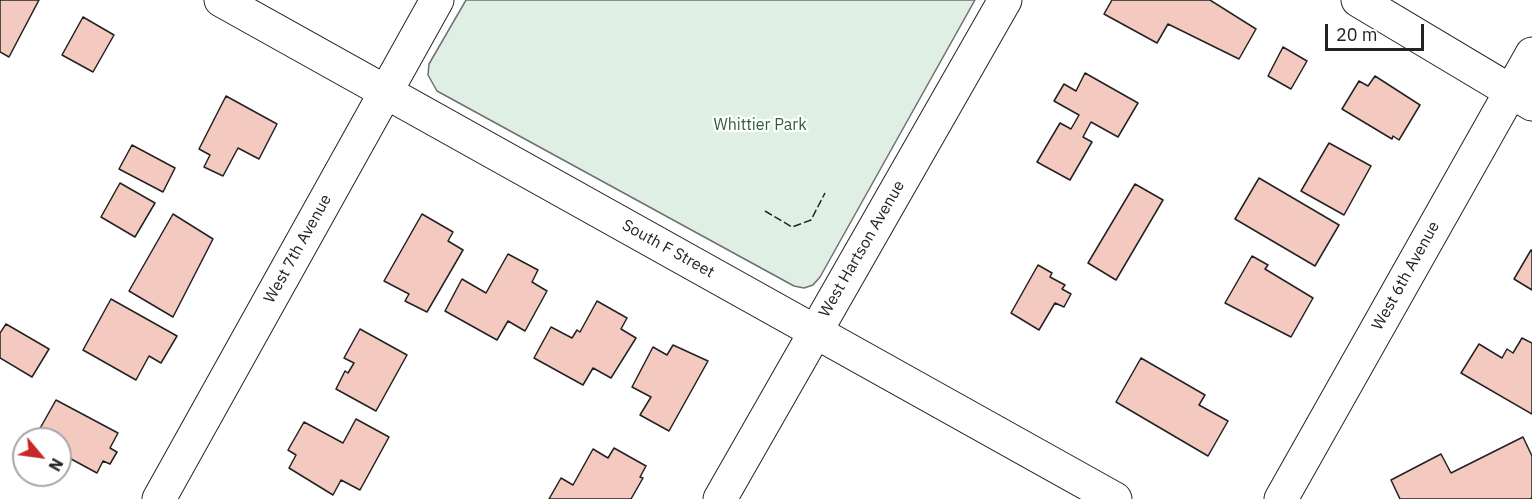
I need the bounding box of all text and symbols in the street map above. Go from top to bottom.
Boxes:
scale bar [1328,12,1427,50]
text: 20 m [1336,23,1378,46]
park label: Whittier Park [713,115,807,135]
street label: West Hartson Avenue [815,177,909,321]
street label: West 7th Avenue [260,191,336,307]
street label: South F Street [619,216,717,282]
street label: West 6th Avenue [1368,218,1444,334]
north arrow [12,427,72,487]
text: N [44,455,68,475]

